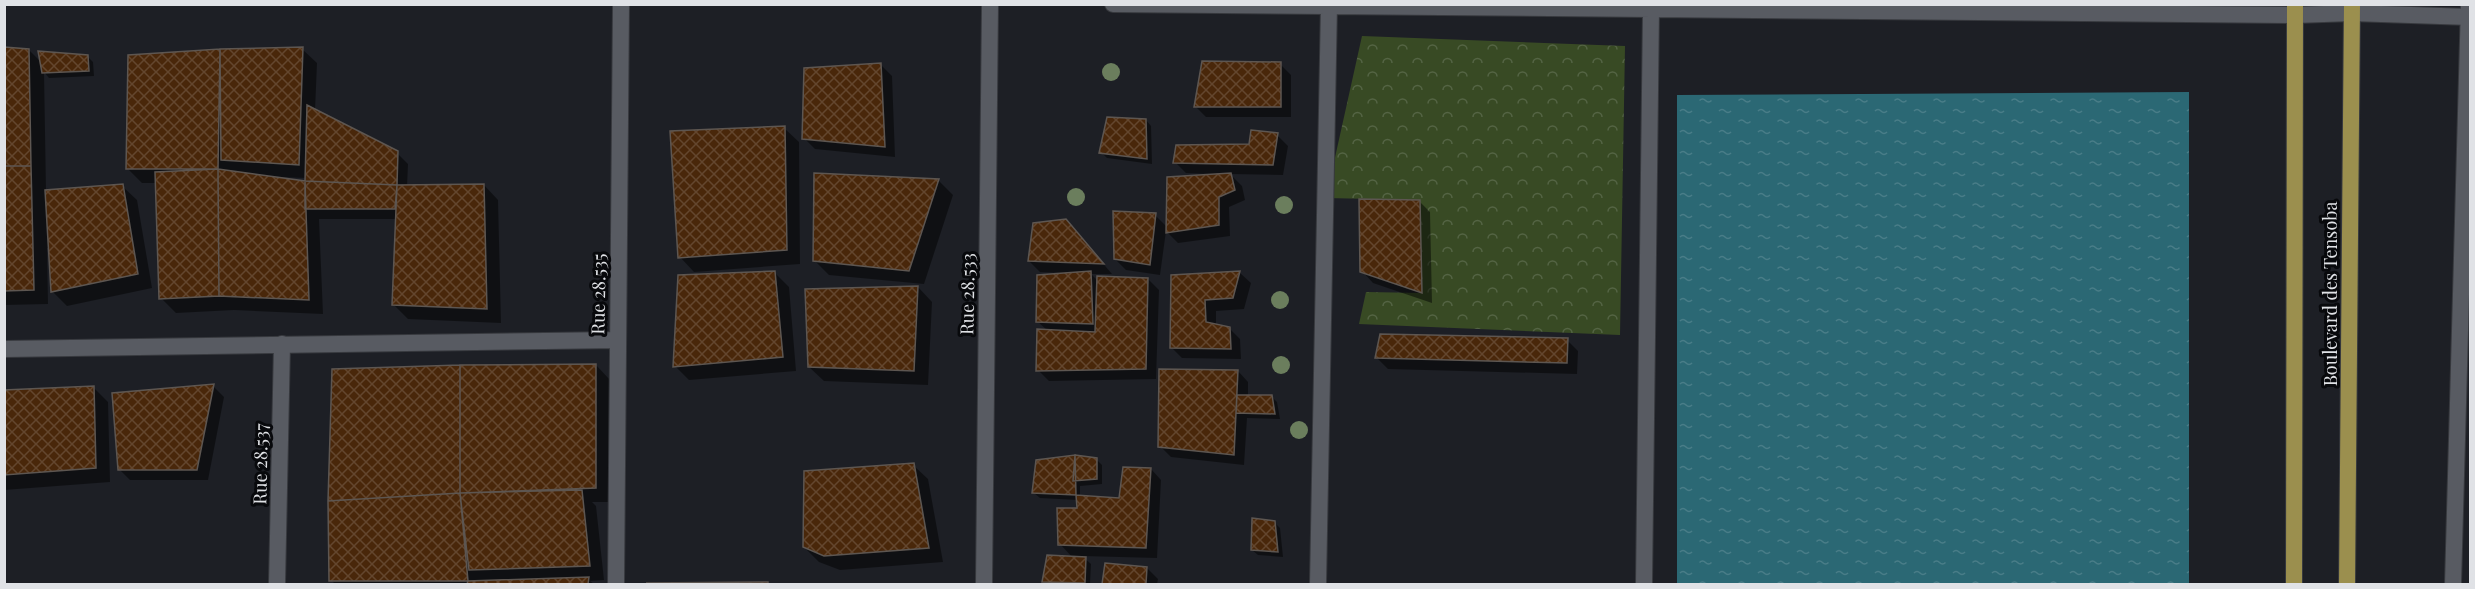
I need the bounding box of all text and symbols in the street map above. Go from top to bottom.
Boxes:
street label: Boulevard des Tensoba [2318,202,2342,386]
street label: Rue 28.535 [585,253,611,335]
street label: Rue 28.533 [954,253,980,335]
street label: Rue 28.537 [247,423,273,505]

